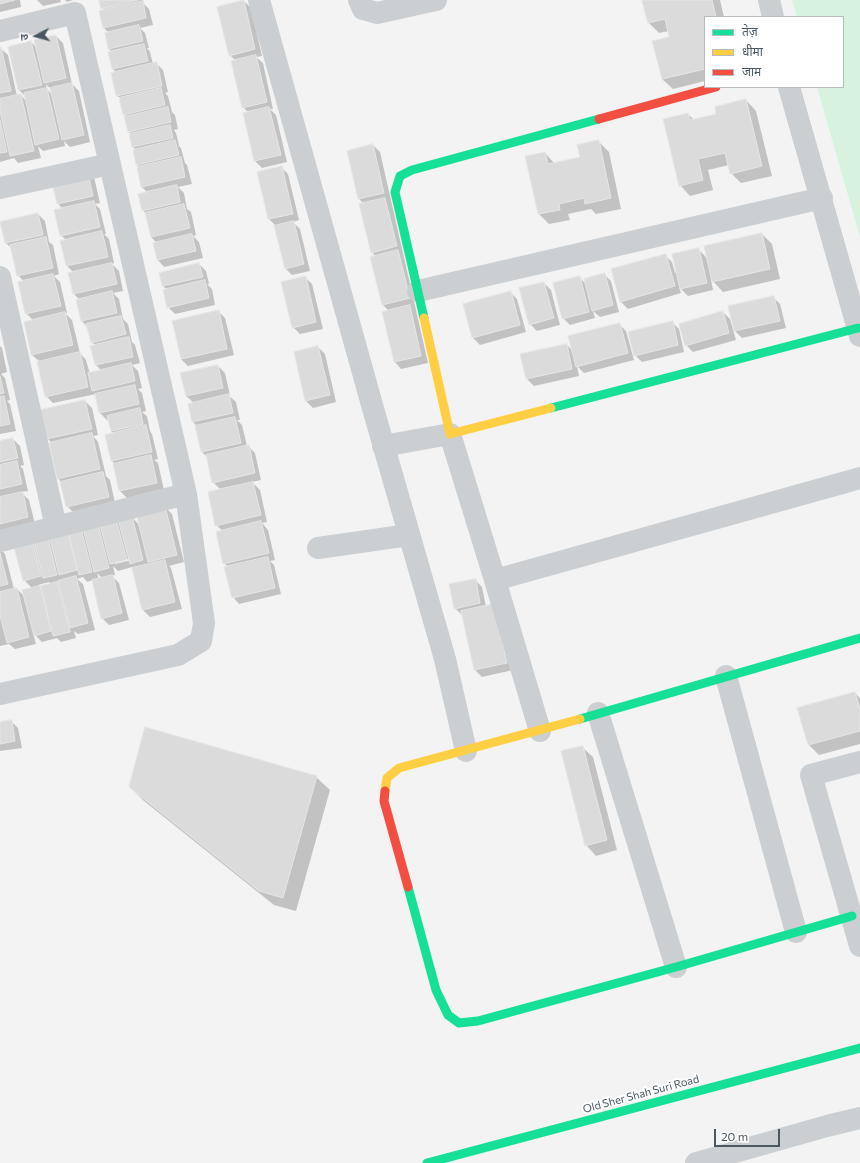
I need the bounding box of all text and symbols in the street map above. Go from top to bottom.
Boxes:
north arrow [16,16,56,56]
legend [704,16,844,88]
text: तेज़ [742,24,758,38]
text: उ [17,33,30,41]
text: धीमा [742,44,763,58]
text: जाम [742,64,761,78]
street label: Old Sher Shah Suri Road [581,1072,701,1116]
scale bar [716,1121,782,1147]
text: 20 m [721,1129,748,1143]

